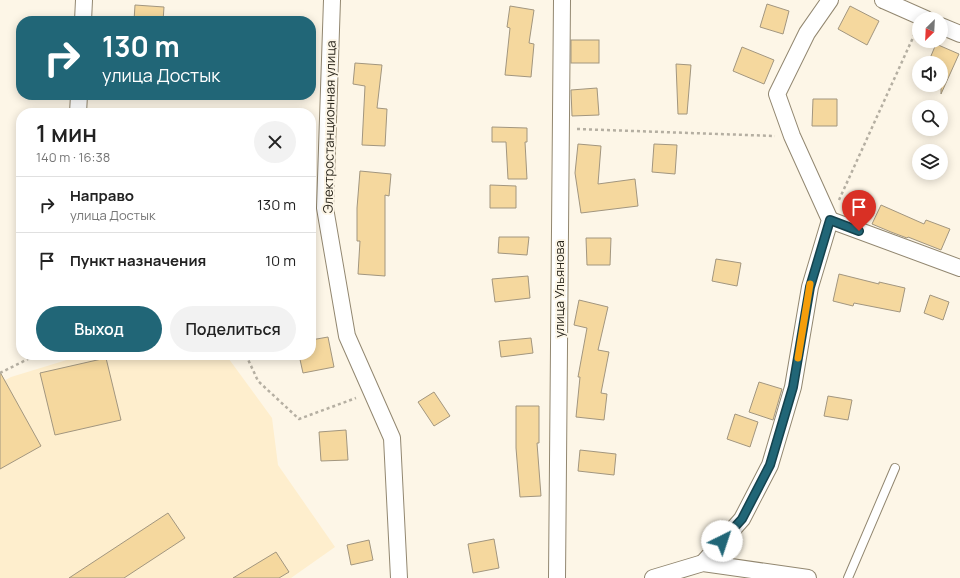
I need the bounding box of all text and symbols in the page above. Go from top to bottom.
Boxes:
north arrow [912,12,948,48]
map controls [912,12,948,180]
text: 130 m [102,27,180,65]
icon: right [36,32,88,84]
street label: Электростанционная улица [318,40,340,214]
button: sound [912,56,948,92]
text: улица Достык [102,63,220,87]
button: search [912,100,948,136]
text: 1 мин [36,116,97,149]
button: close [254,121,296,163]
button: layers [912,144,948,180]
text: 140 m · 16:38 [36,148,110,166]
text: Направо [70,185,134,206]
pin [842,190,876,231]
icon: right [36,194,58,216]
text: 130 m [257,194,296,215]
icon: arrive [848,196,870,218]
text: улица Достык [70,206,155,224]
street label: улица Ульянова [550,240,568,338]
icon: arrive [36,250,58,272]
text: Пункт назначения [70,250,206,271]
text: 10 m [265,250,296,271]
button: Выход [36,306,162,352]
button: Поделиться [170,306,296,352]
position arrow [701,520,743,562]

